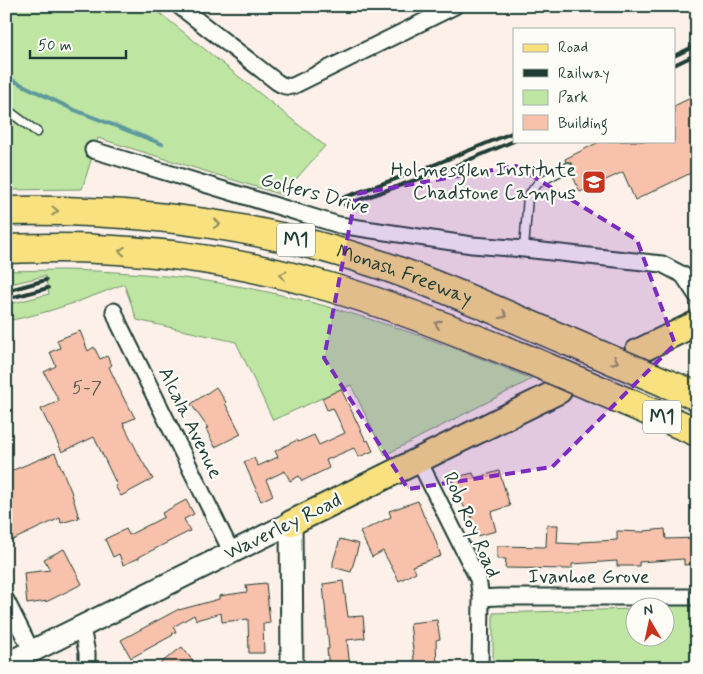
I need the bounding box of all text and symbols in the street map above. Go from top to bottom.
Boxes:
scale bar [30,28,126,60]
legend [513,28,676,142]
text: 50 m [38,36,72,56]
text: Road [558,38,588,58]
text: Railway [558,64,610,84]
text: Park [558,88,588,108]
text: Building [558,114,608,135]
place label: Holmesglen Institute Chadstone Campus [391,157,576,207]
street label: Golfers Drive [258,166,372,222]
school or university icon: Holmesglen Institute Chadstone Campus [581,169,607,195]
one-way arrow [51,205,59,216]
one-way arrow [212,219,221,229]
road number: M1 [277,224,315,256]
street label: Monash Freeway [333,238,476,312]
one-way arrow [118,245,126,256]
one-way arrow [278,270,287,281]
one-way arrow [499,308,508,319]
one-way arrow [434,320,442,330]
one-way arrow [610,355,619,366]
street label: Alcala Avenue [151,363,229,483]
house number: 5-7 [72,376,102,400]
road number: M1 [643,401,681,434]
street label: Rob Roy Road [436,468,506,582]
street label: Waverley Road [220,487,346,567]
street label: Ivanhoe Grove [528,564,650,591]
north arrow [626,596,676,646]
text: N [642,601,654,620]

